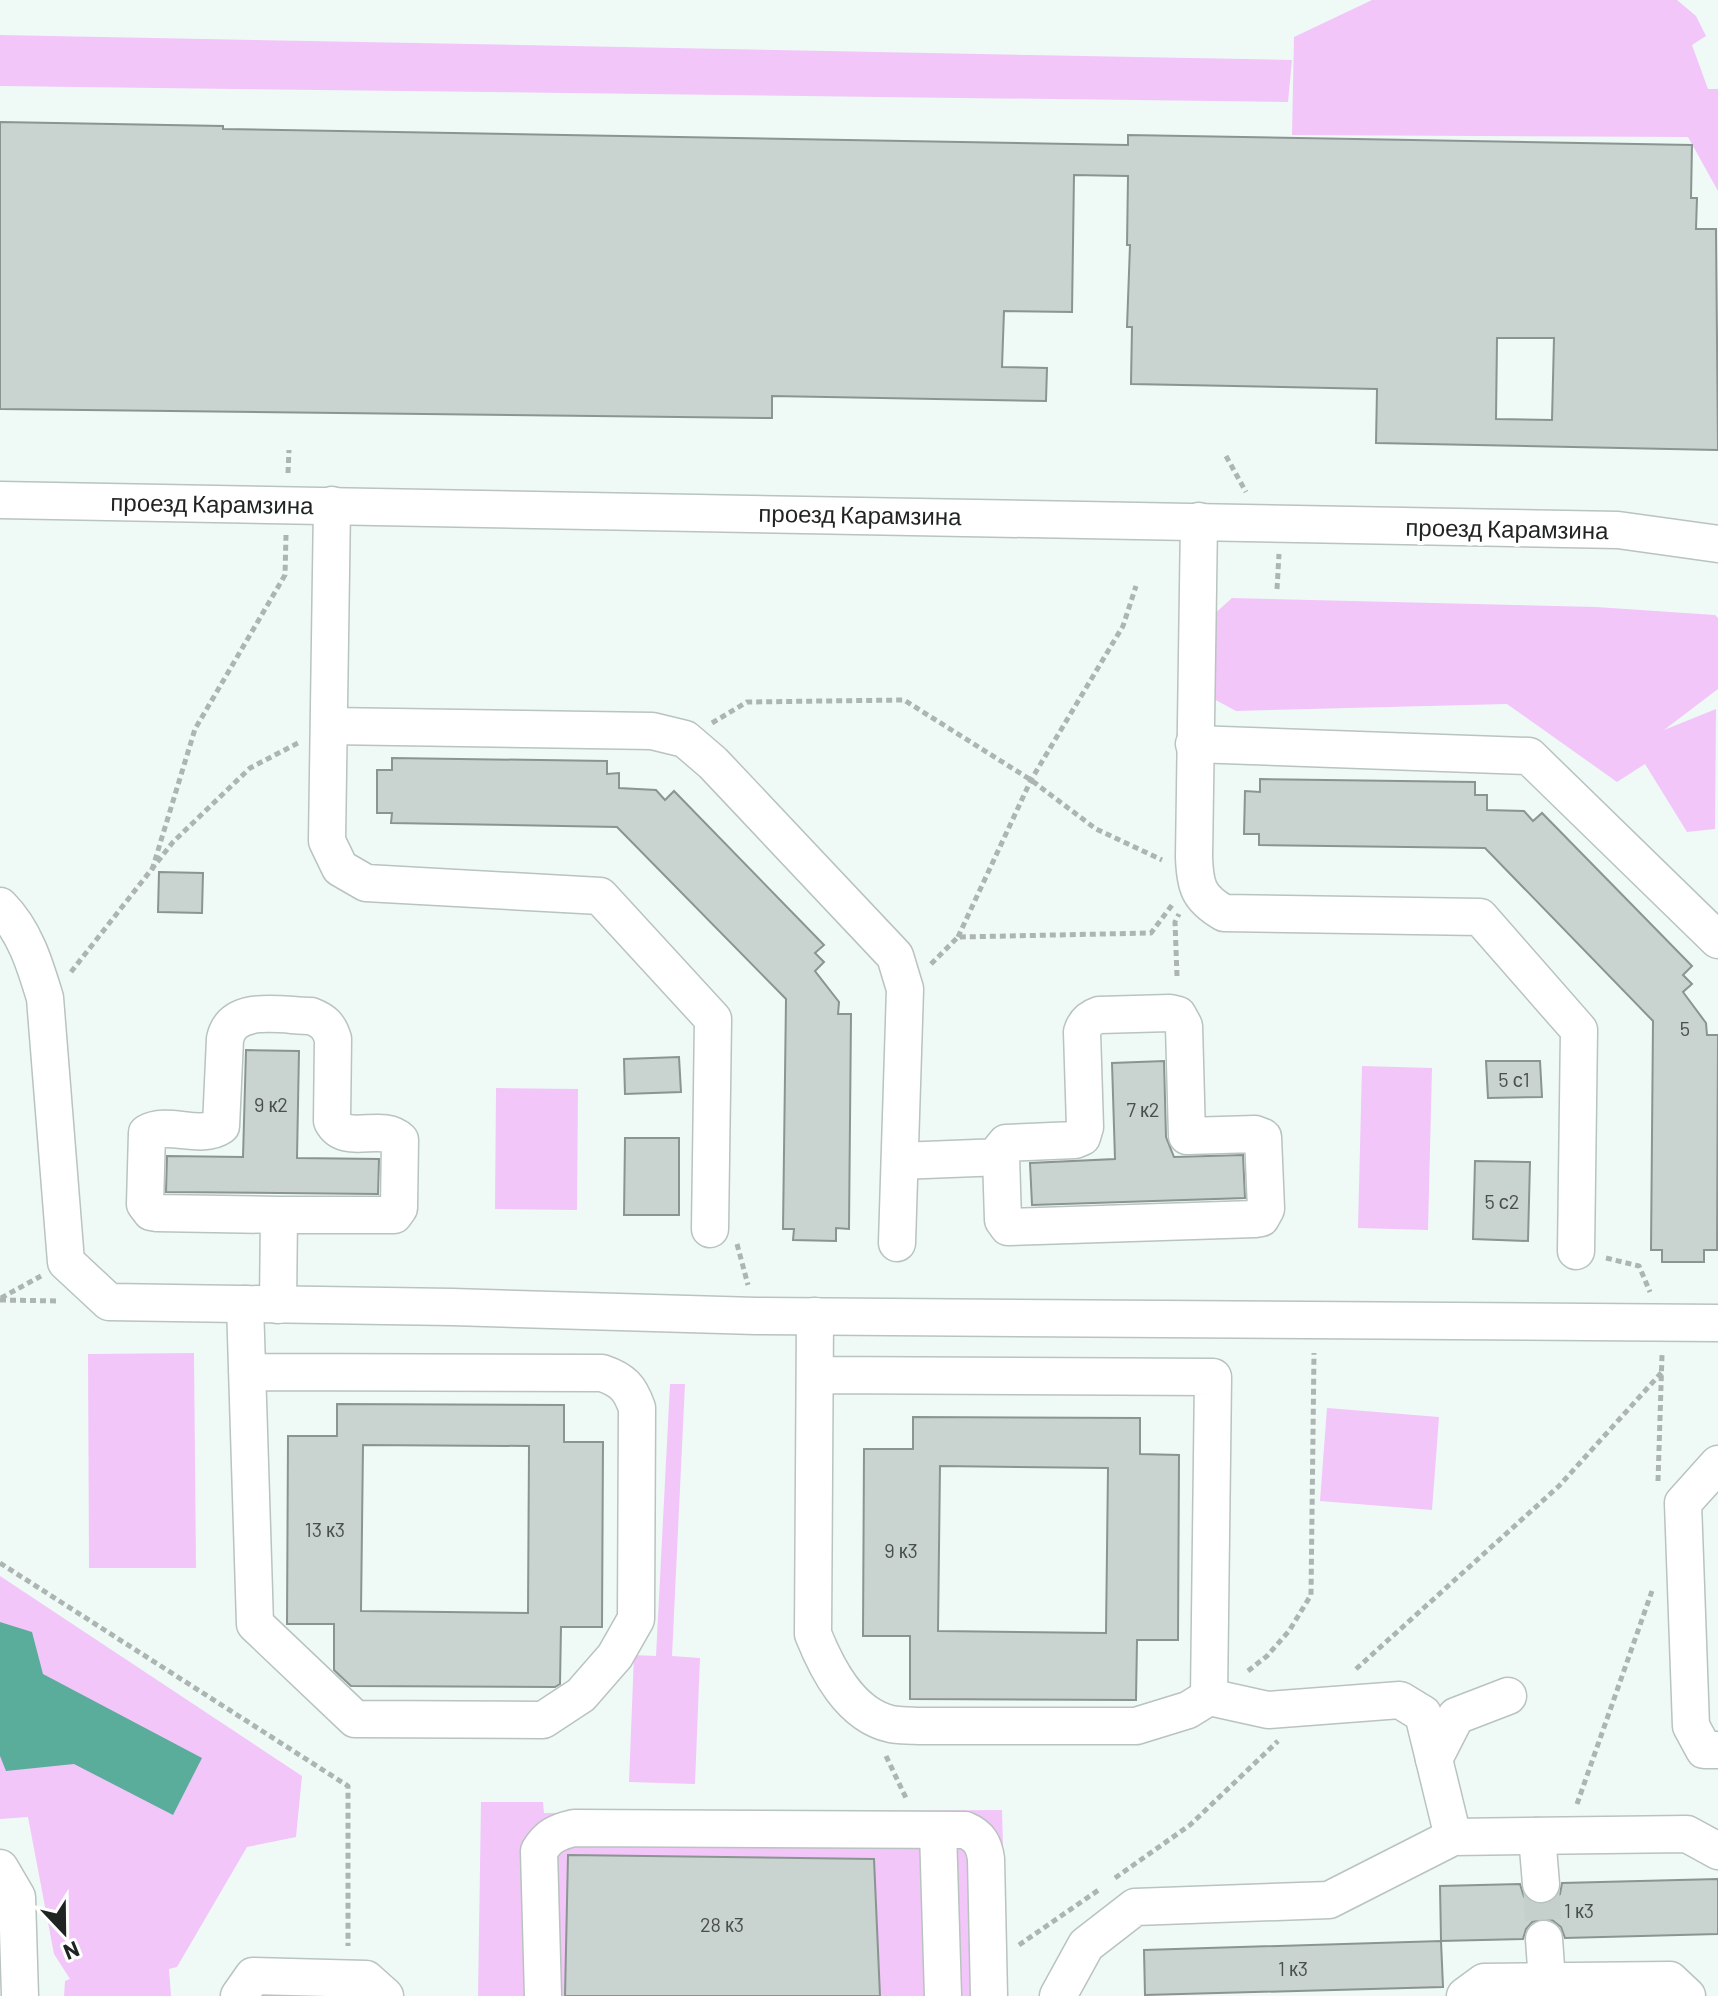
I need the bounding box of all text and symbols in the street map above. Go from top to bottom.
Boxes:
street label: проезд Карамзина [110,487,314,519]
street label: проезд Карамзина [758,498,962,530]
street label: проезд Карамзина [1405,512,1609,544]
house number: 5 [1680,1016,1690,1040]
house number: 5 с1 [1498,1067,1530,1091]
house number: 9 к2 [254,1092,288,1116]
house number: 7 к2 [1127,1097,1159,1121]
house number: 5 с2 [1485,1189,1520,1213]
house number: 13 к3 [305,1517,345,1541]
house number: 9 к3 [884,1538,918,1562]
north arrow [24,1892,104,1972]
house number: 1 к3 [1564,1898,1594,1922]
house number: 28 к3 [700,1912,744,1936]
text: N [60,1937,84,1966]
house number: 1 к3 [1278,1956,1308,1980]

